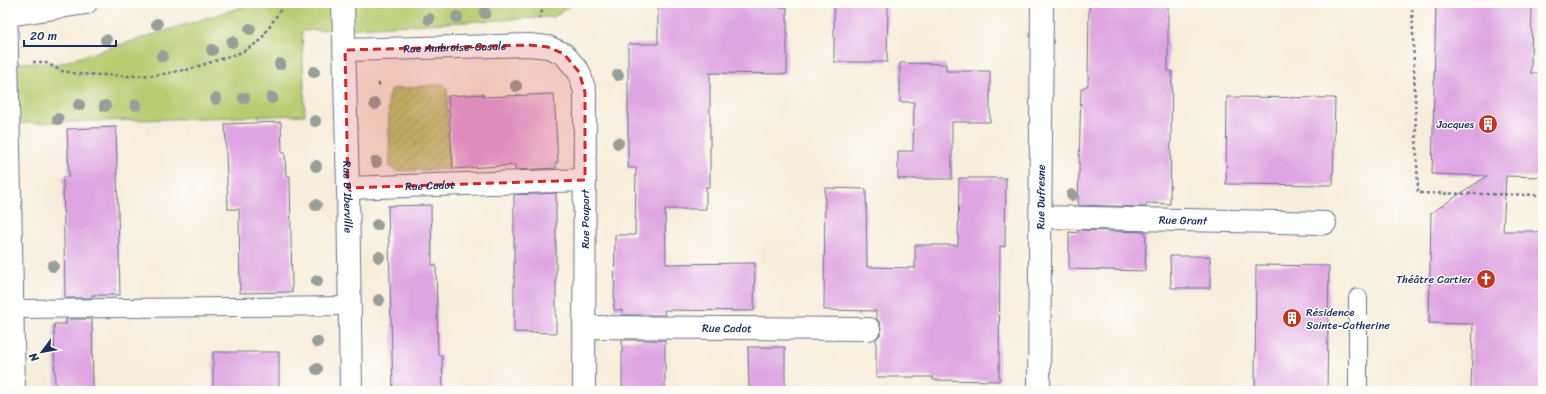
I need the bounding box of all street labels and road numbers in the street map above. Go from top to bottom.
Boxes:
street label: Rue Ambroise-Casale [403,37,507,58]
street label: Rue D'Iberville [337,161,358,234]
street label: Rue Dufresne [1031,164,1051,229]
street label: Rue Cadot [405,175,455,196]
street label: Rue Poupart [576,189,595,249]
street label: Rue Grant [1159,210,1208,231]
street label: Rue Cadot [702,319,752,338]

